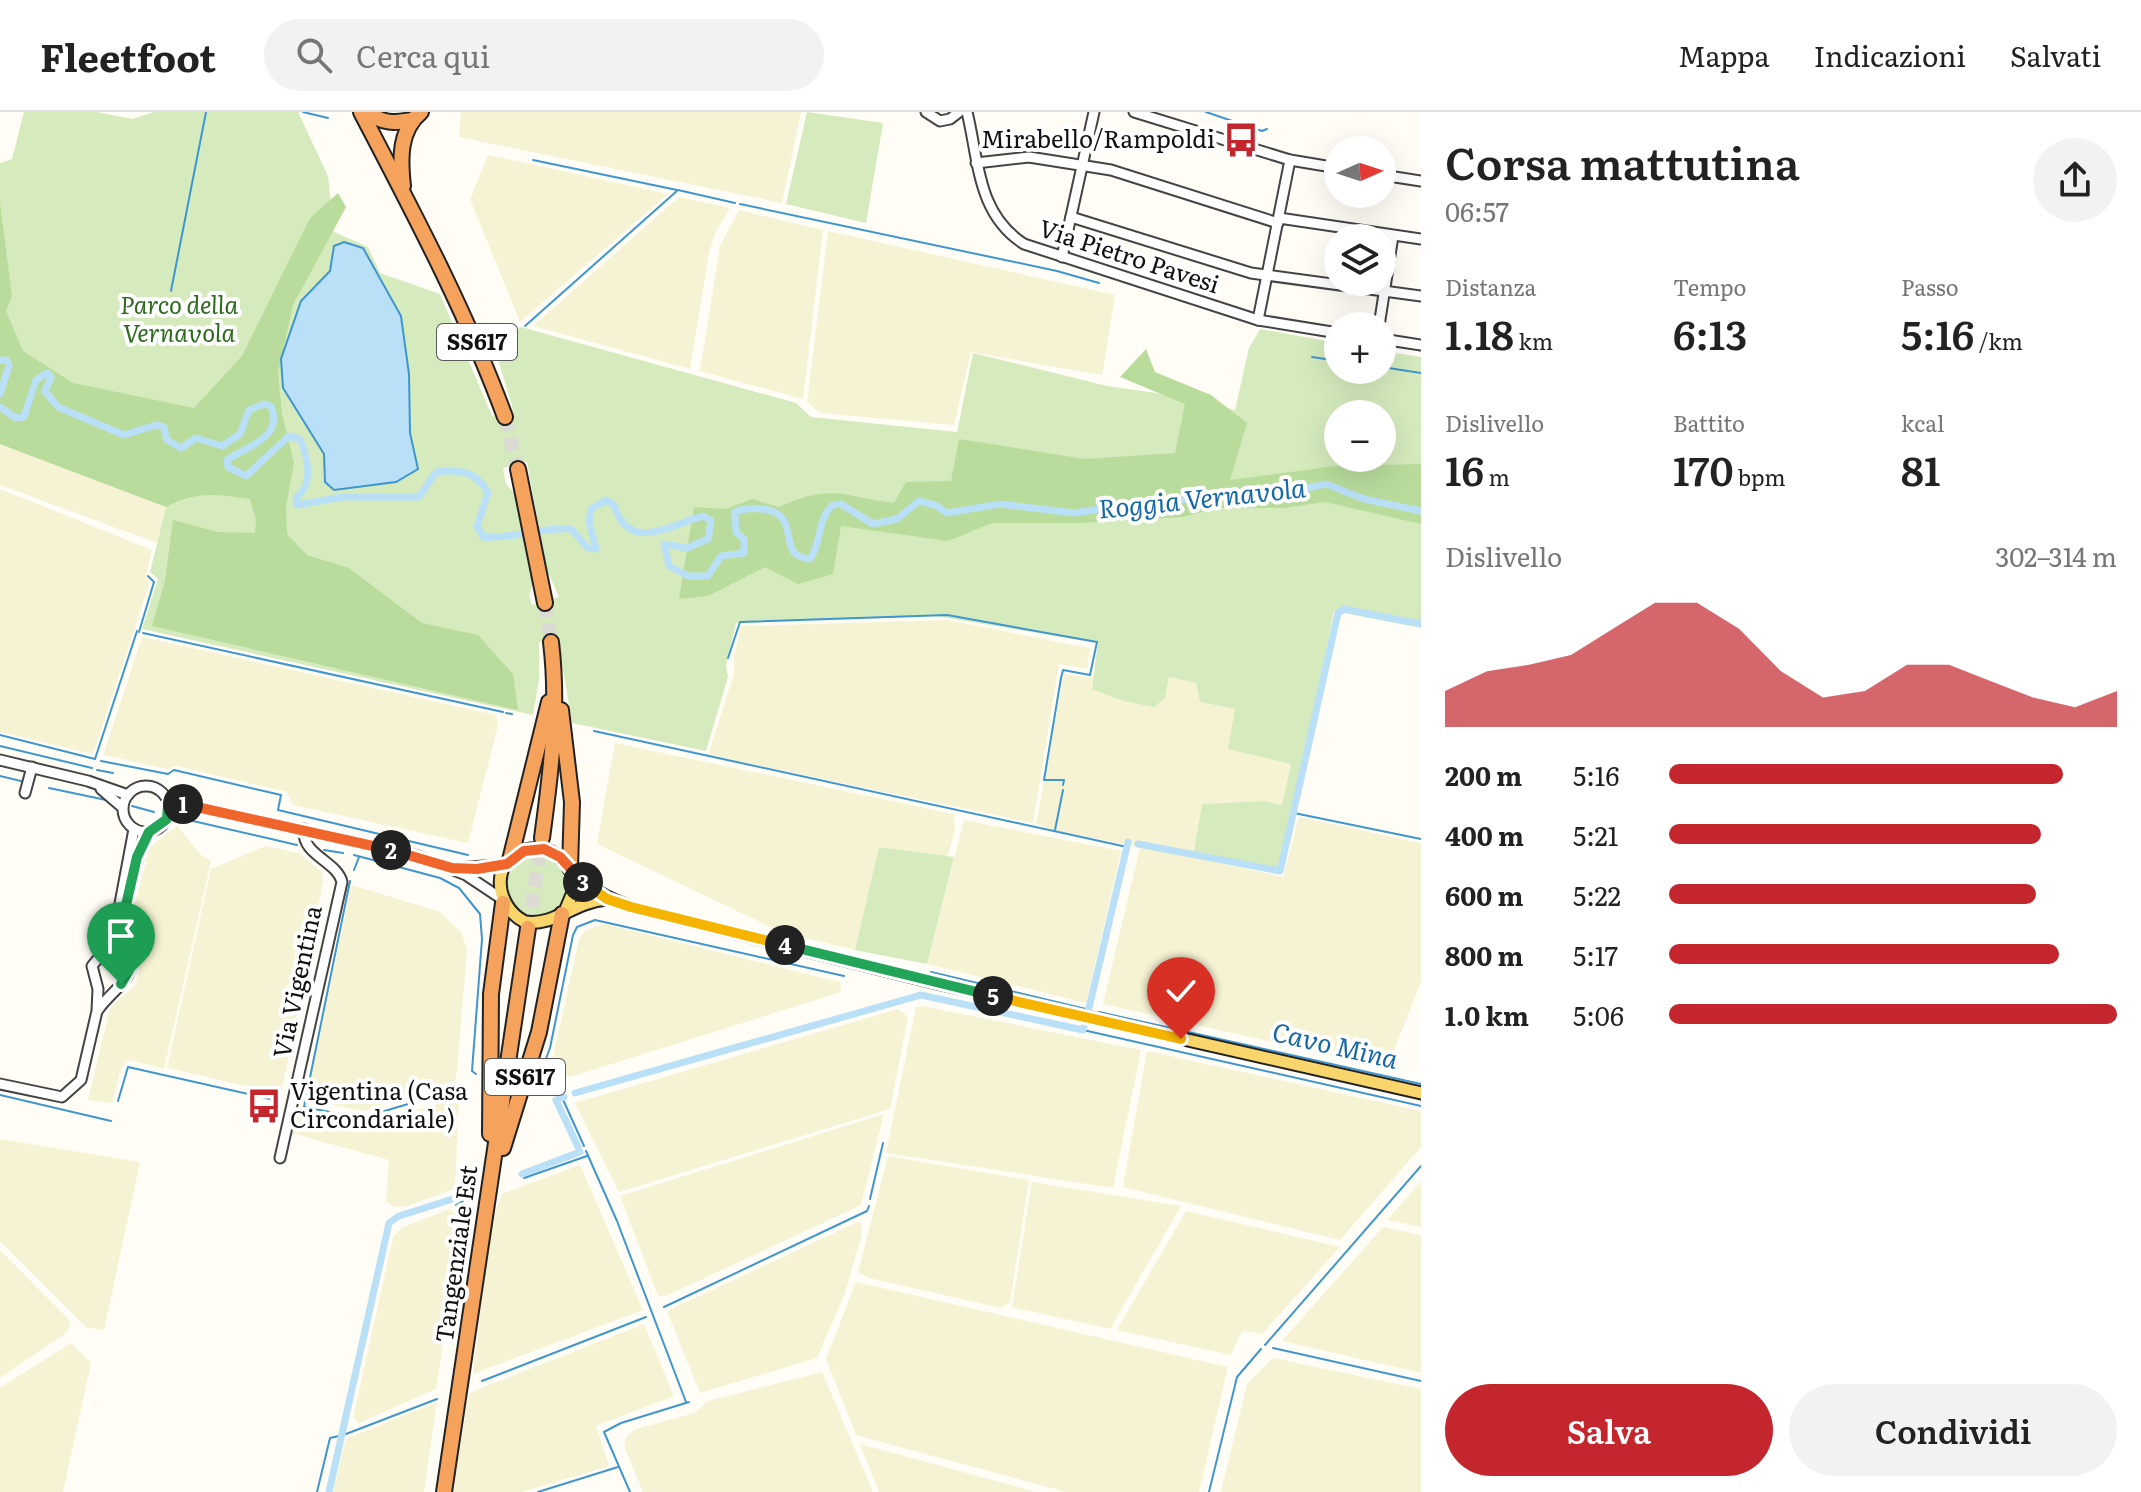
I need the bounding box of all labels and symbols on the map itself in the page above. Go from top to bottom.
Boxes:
place label: Mirabello/Rampoldi [981,120,1215,155]
bus stop icon: Mirabello/Rampoldi [1222,121,1260,159]
north arrow [1324,136,1396,208]
street label: Via Pietro Pavesi [1035,209,1224,300]
park label: Parco della Vernavola [120,286,238,349]
road number: SS617 [437,324,517,360]
water label: Roggia Vernavola [1096,466,1308,527]
pin: 1 [163,784,203,824]
pin: 2 [371,830,411,870]
pin: 3 [563,862,603,902]
pin [87,902,155,984]
street label: Via Vigentina [262,902,329,1061]
pin: 4 [765,925,805,965]
pin [1147,957,1215,1039]
pin: 5 [973,976,1013,1016]
water label: Cavo Mina [1269,1010,1402,1077]
road number: SS617 [485,1059,565,1095]
place label: Vigentina (Casa Circondariale) [290,1072,468,1135]
bus stop icon: Vigentina (Casa Circondariale) [245,1087,283,1125]
street label: Tangenziale Est [425,1162,484,1345]

